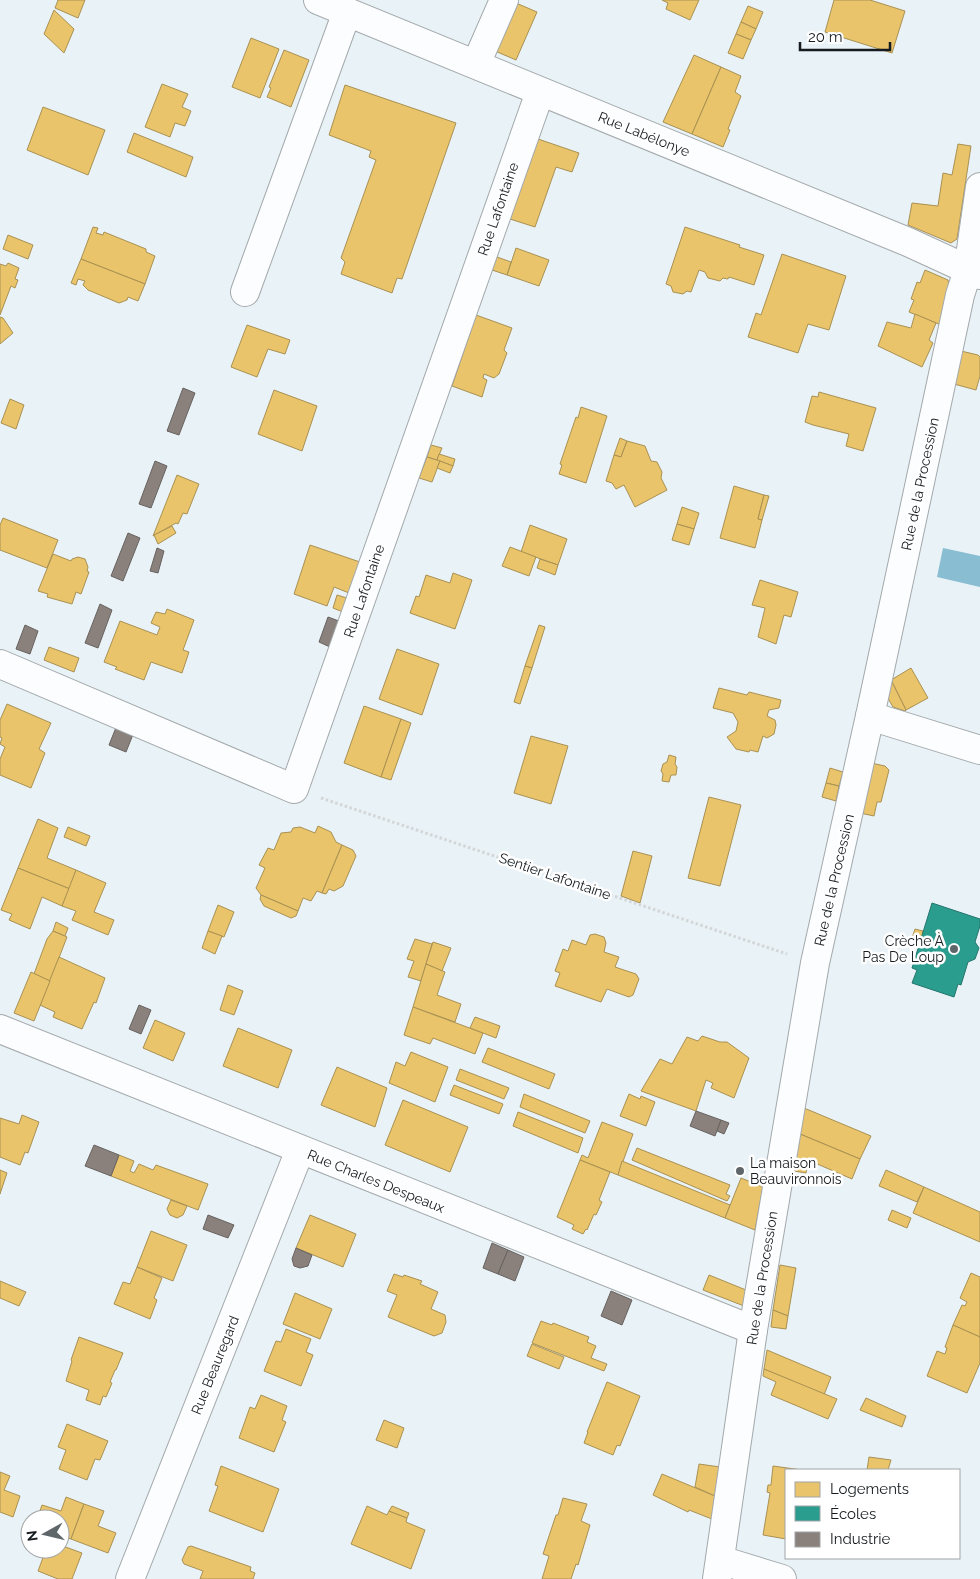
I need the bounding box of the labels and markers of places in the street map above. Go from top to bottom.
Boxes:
place label: Crèche À Pas De Loup [862,932,945,965]
marker: Crèche À Pas De Loup [948,943,960,955]
place label: La maison Beauvironnois [750,1155,842,1187]
marker: La maison Beauvironnois [734,1165,746,1177]

